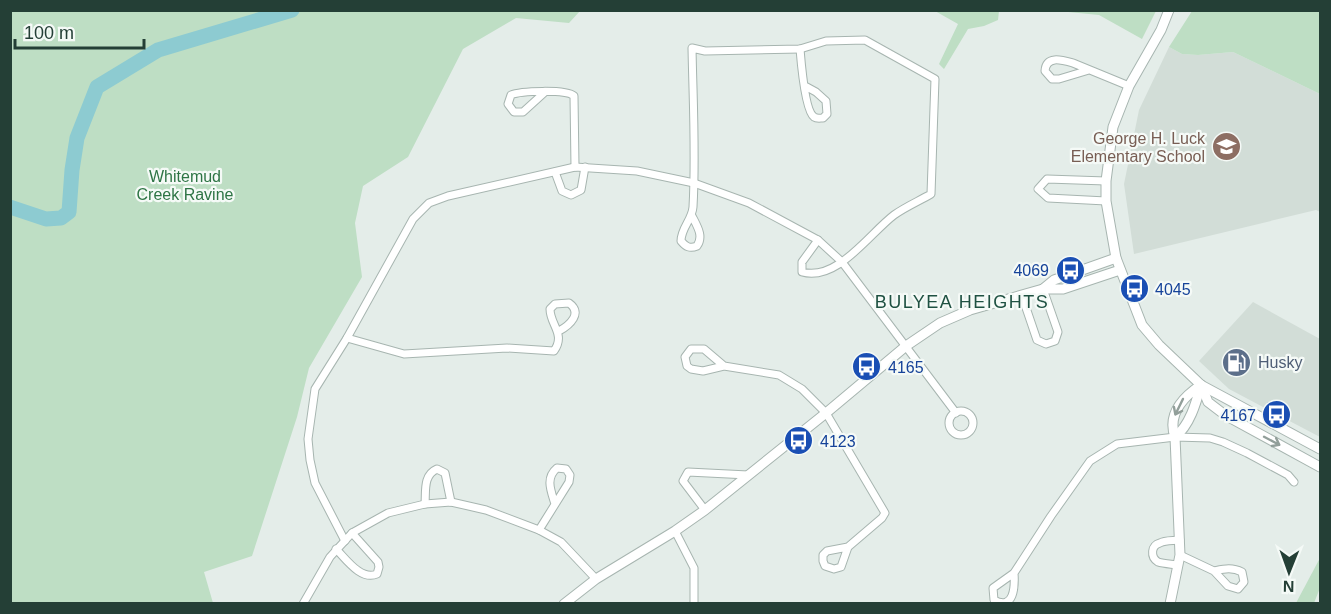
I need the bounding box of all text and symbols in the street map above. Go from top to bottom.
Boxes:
scale bar [15,12,144,50]
text: 100 m [24,23,74,43]
place label: George H. Luck Elementary School [1071,130,1206,165]
school or university icon: George H. Luck Elementary School [1210,131,1242,163]
park label: Whitemud Creek Ravine [137,168,234,203]
bus stop icon: 4069 [1054,254,1086,286]
place label: 4069 [1013,262,1049,279]
bus stop icon: 4045 [1118,273,1150,305]
place label: 4045 [1155,281,1191,298]
district label: BULYEA HEIGHTS [875,292,1049,312]
fuel station icon: Husky [1221,346,1253,378]
bus stop icon: 4165 [851,351,883,383]
place label: Husky [1258,354,1302,371]
place label: 4165 [888,359,924,376]
one-way arrow [1173,398,1185,416]
bus stop icon: 4167 [1261,399,1293,431]
place label: 4167 [1220,407,1256,424]
bus stop icon: 4123 [783,425,815,457]
place label: 4123 [820,433,856,450]
one-way arrow [1263,436,1281,447]
north arrow [1259,542,1319,602]
text: N [1283,578,1295,595]

